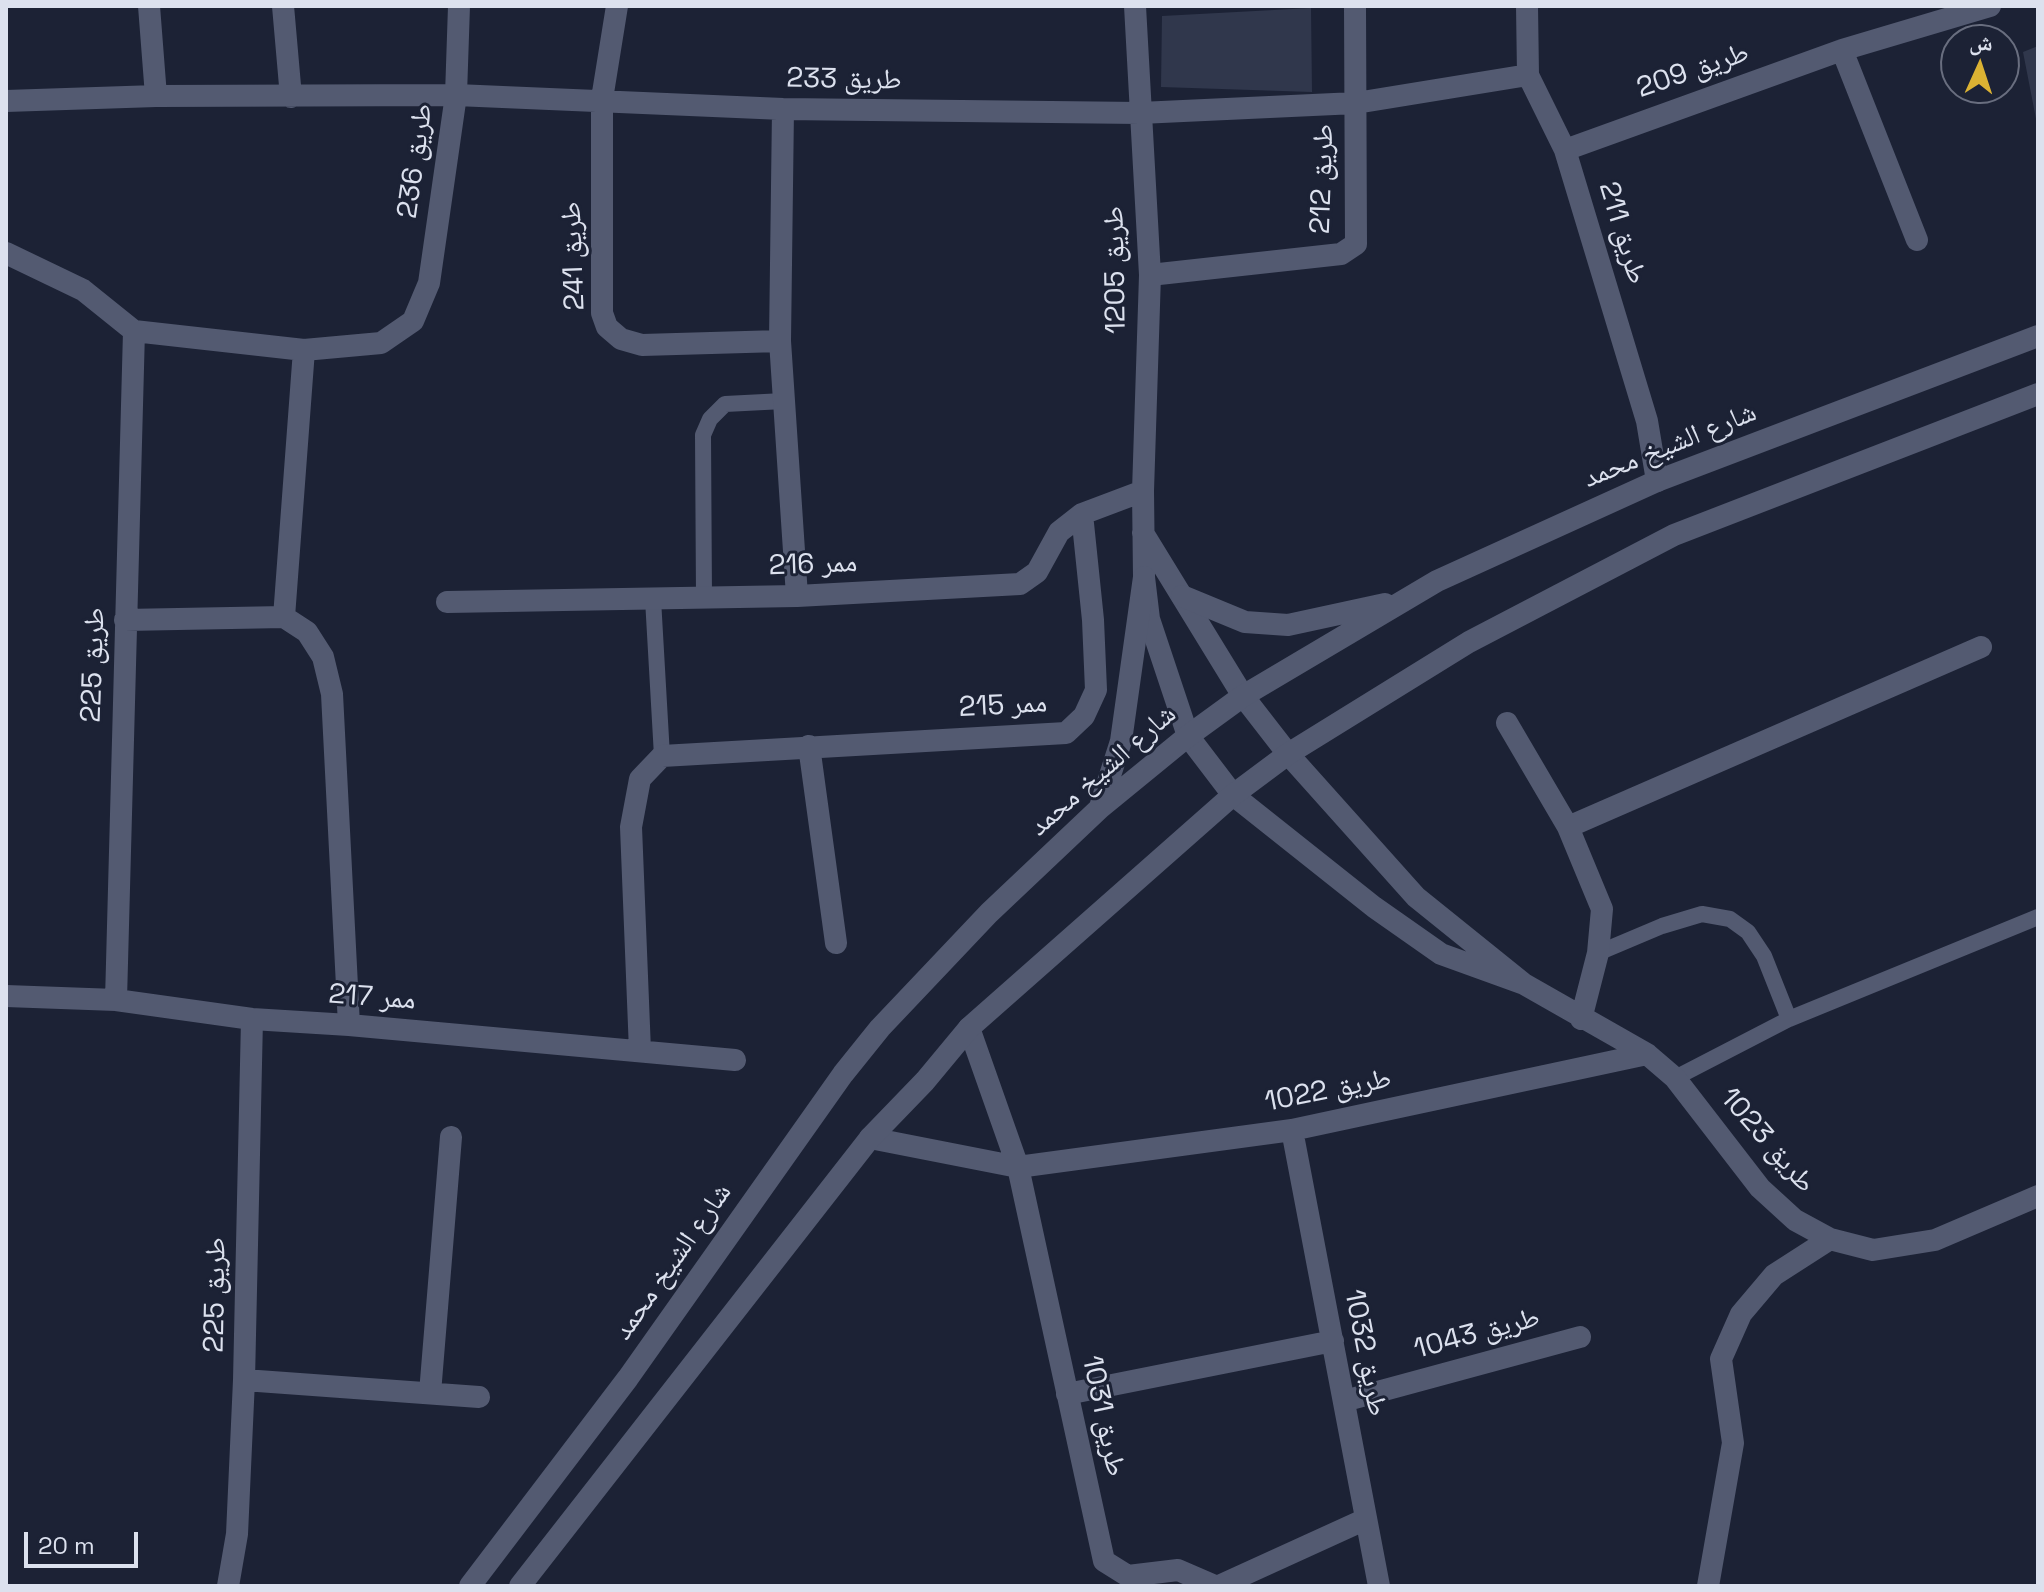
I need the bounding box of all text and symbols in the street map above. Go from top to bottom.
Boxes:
north arrow [1940,24,2020,104]
text: ش [1969,27,1994,57]
street label: طريق 209 [1632,36,1754,106]
street label: طريق 233 [786,62,902,98]
street label: طريق 236 [391,102,441,220]
street label: طريق 212 [1304,123,1342,235]
street label: طريق 211 [1591,178,1653,288]
street label: طريق 241 [555,201,593,311]
street label: طريق 1205 [1098,206,1134,334]
street label: شارع الشيخ محمد [1579,396,1761,496]
street label: ممر 216 [768,547,858,583]
street label: طريق 225 [75,607,113,723]
street label: ممر 215 [958,687,1048,725]
street label: شارع الشيخ محمد [1023,698,1183,844]
street label: ممر 217 [327,978,417,1018]
street label: طريق 1022 [1262,1062,1394,1120]
street label: طريق 1023 [1712,1082,1822,1200]
street label: شارع الشيخ محمد [607,1177,739,1347]
street label: طريق 225 [198,1237,234,1353]
street label: طريق 1032 [1336,1287,1394,1419]
street label: طريق 1043 [1411,1301,1543,1367]
street label: طريق 1031 [1074,1353,1132,1479]
scale bar [28,1516,142,1566]
text: 20 m [38,1530,95,1561]

